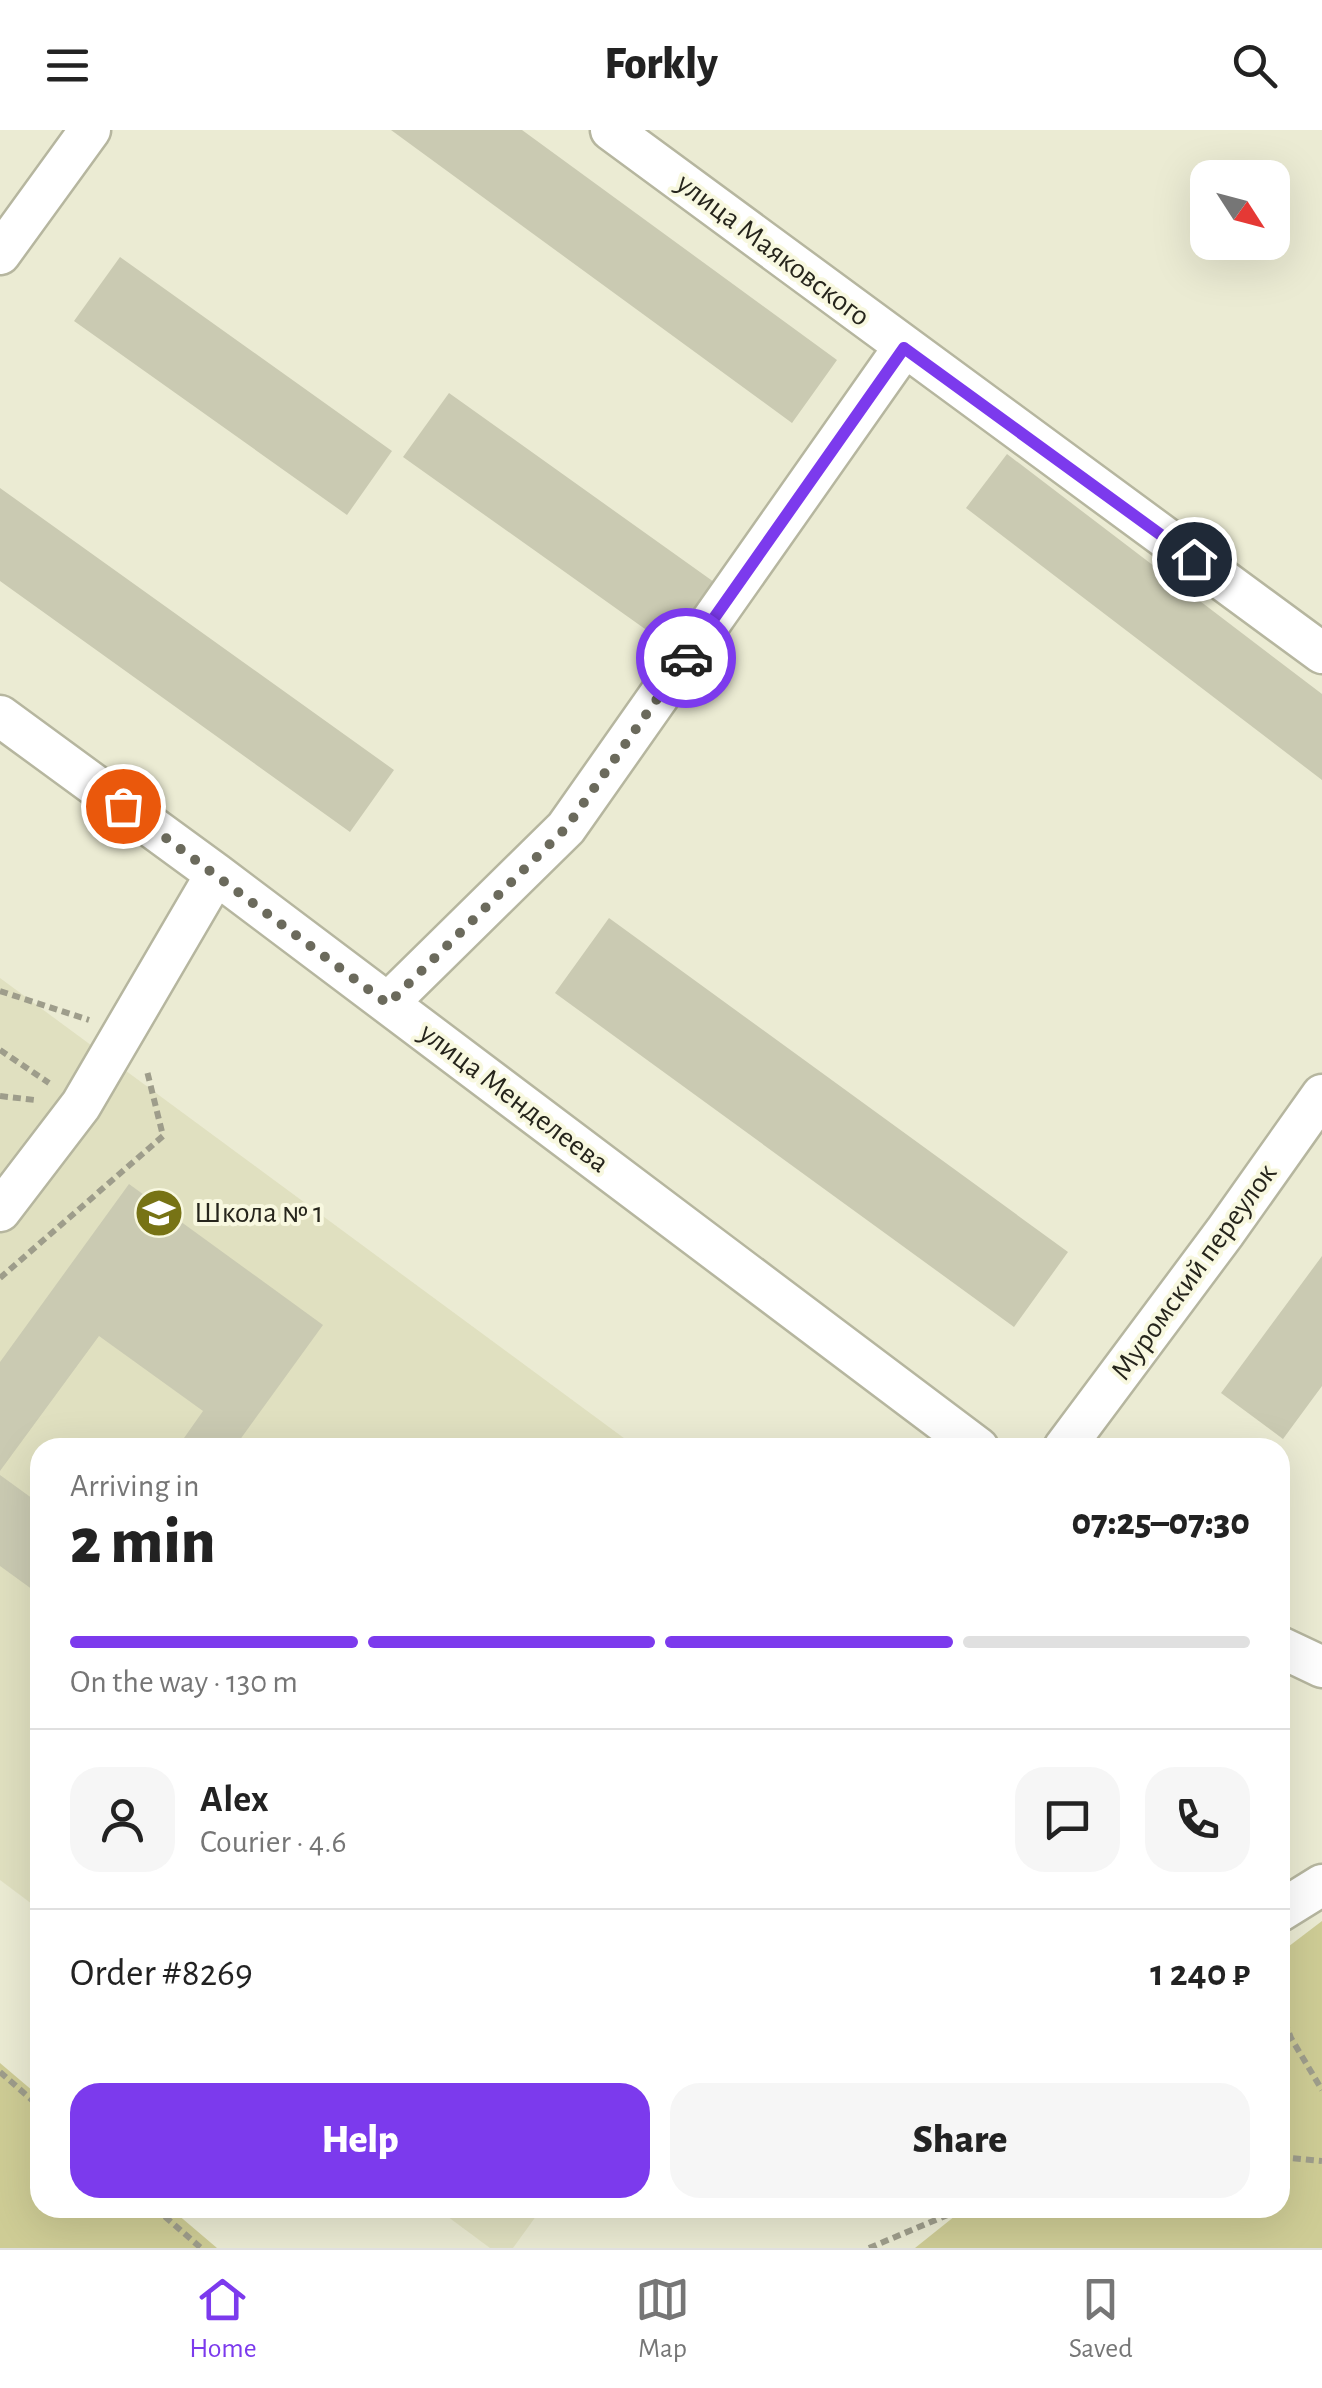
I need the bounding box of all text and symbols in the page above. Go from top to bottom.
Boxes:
icon: menu [40,38,95,93]
icon: search [1227,38,1282,93]
text: Forkly [604,42,718,87]
north arrow [1190,160,1290,260]
map controls [1190,160,1290,260]
street label: улица Маяковского [670,167,875,332]
pin [1152,517,1237,602]
icon: home [1167,532,1222,587]
courier [636,608,736,708]
icon: car [659,631,714,686]
pin [81,764,166,849]
icon: bag [96,779,151,834]
street label: улица Менделеева [413,1017,614,1179]
street label: Муромский переулок [1106,1158,1283,1386]
school or university icon: Школа № 1 [133,1187,185,1239]
place label: Школа № 1 [194,1198,323,1228]
text: Arriving in [70,1470,199,1502]
text: 07:25–07:30 [1071,1504,1250,1542]
text: 2 min [70,1510,216,1575]
text: On the way · 130 m [70,1666,298,1698]
button: person [70,1767,175,1872]
button: chat [1015,1767,1120,1872]
button: phone [1145,1767,1250,1872]
text: Alex [200,1781,269,1819]
text: Courier · 4.6 [200,1826,347,1858]
text: Order #8269 [70,1955,253,1993]
text: 1 240 ₽ [1150,1955,1250,1993]
button: Help [70,2083,650,2198]
button: Share [670,2083,1250,2198]
tab: Home [189,2272,257,2366]
tab: Map [635,2272,690,2366]
tab: Saved [1069,2272,1133,2366]

